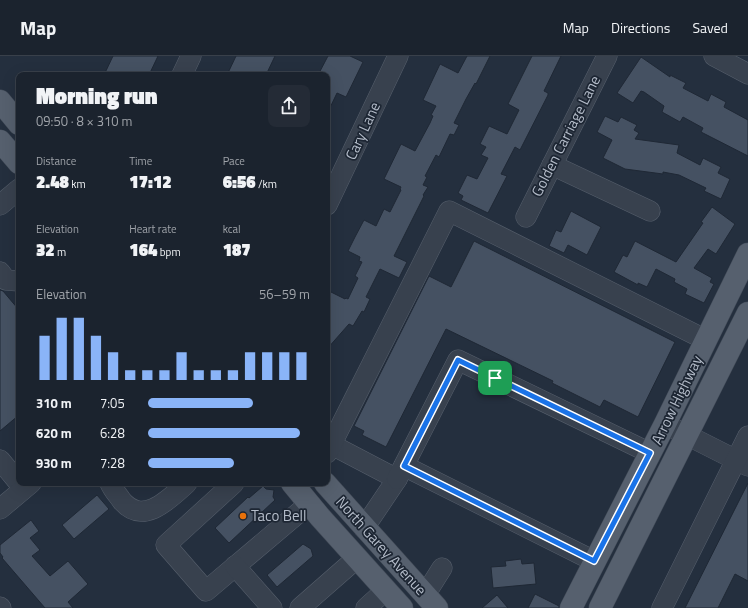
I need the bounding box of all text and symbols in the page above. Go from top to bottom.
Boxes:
text: Map [20,13,56,42]
text: Map [563,17,589,38]
text: Directions [611,17,670,38]
text: Saved [692,17,728,38]
street label: Golden Carriage Lane [525,71,606,200]
text: Morning run [36,79,158,113]
button: share [268,85,310,127]
street label: Cary Lane [339,98,386,164]
text: 09:50 · 8 × 310 m [36,111,132,131]
text: Distance [36,153,76,169]
text: Time [129,153,152,169]
text: Pace [223,153,245,169]
text: 2.48 [36,169,69,195]
text: 17:12 [129,169,172,195]
text: 6:56 [223,169,256,195]
text: km [69,176,86,192]
text: /km [256,176,277,192]
text: Elevation [36,221,79,237]
text: Heart rate [129,221,177,237]
text: kcal [223,221,241,237]
text: 32 [36,237,55,263]
text: 164 [129,237,157,263]
text: 187 [223,237,251,263]
text: m [55,244,66,260]
text: bpm [157,244,181,260]
text: Elevation [36,284,87,304]
text: 56–59 m [259,284,310,304]
street label: Arrow Highway [645,351,708,448]
pin [478,361,512,395]
icon: arrive [484,367,506,389]
text: 310 m [36,393,72,413]
text: 7:05 [100,393,125,413]
text: 620 m [36,423,72,443]
text: 6:28 [100,423,125,443]
text: 930 m [36,453,72,473]
text: 7:28 [100,453,125,473]
street label: North Garey Avenue [331,491,432,600]
place label: Taco Bell [251,504,307,527]
marker: Taco Bell [238,511,248,521]

